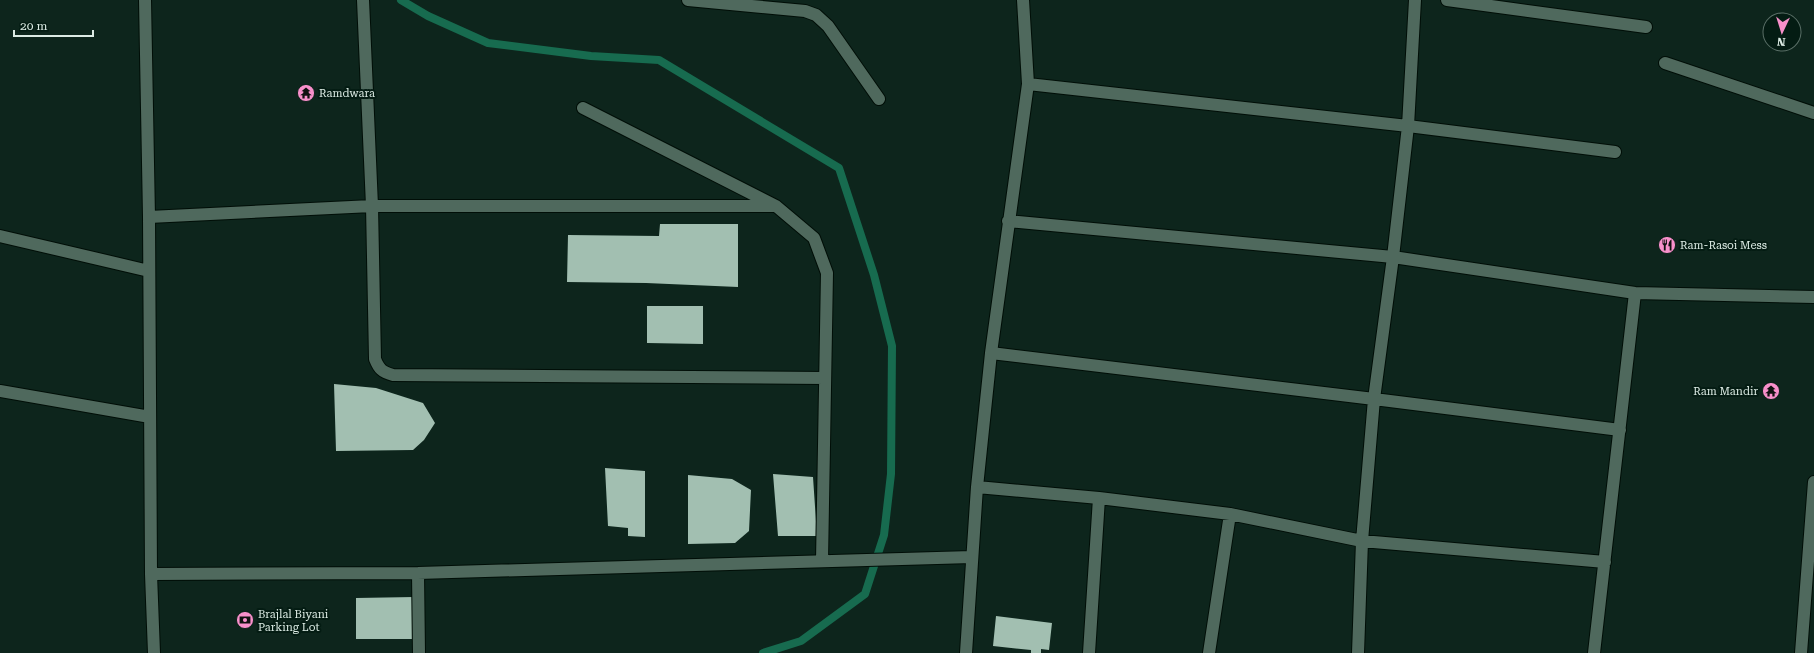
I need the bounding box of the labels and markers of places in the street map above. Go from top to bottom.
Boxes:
temple icon: Ramdwara [296,83,316,103]
place label: Ramdwara [319,87,375,100]
restaurant icon: Ram-Rasoi Mess [1657,235,1677,255]
place label: Ram-Rasoi Mess [1680,239,1767,252]
temple icon: Ram Mandir [1761,381,1781,401]
place label: Ram Mandir [1693,385,1758,398]
place label: Brajlal Biyani Parking Lot [258,608,329,634]
bank icon: Brajlal Biyani Parking Lot [235,610,255,630]

